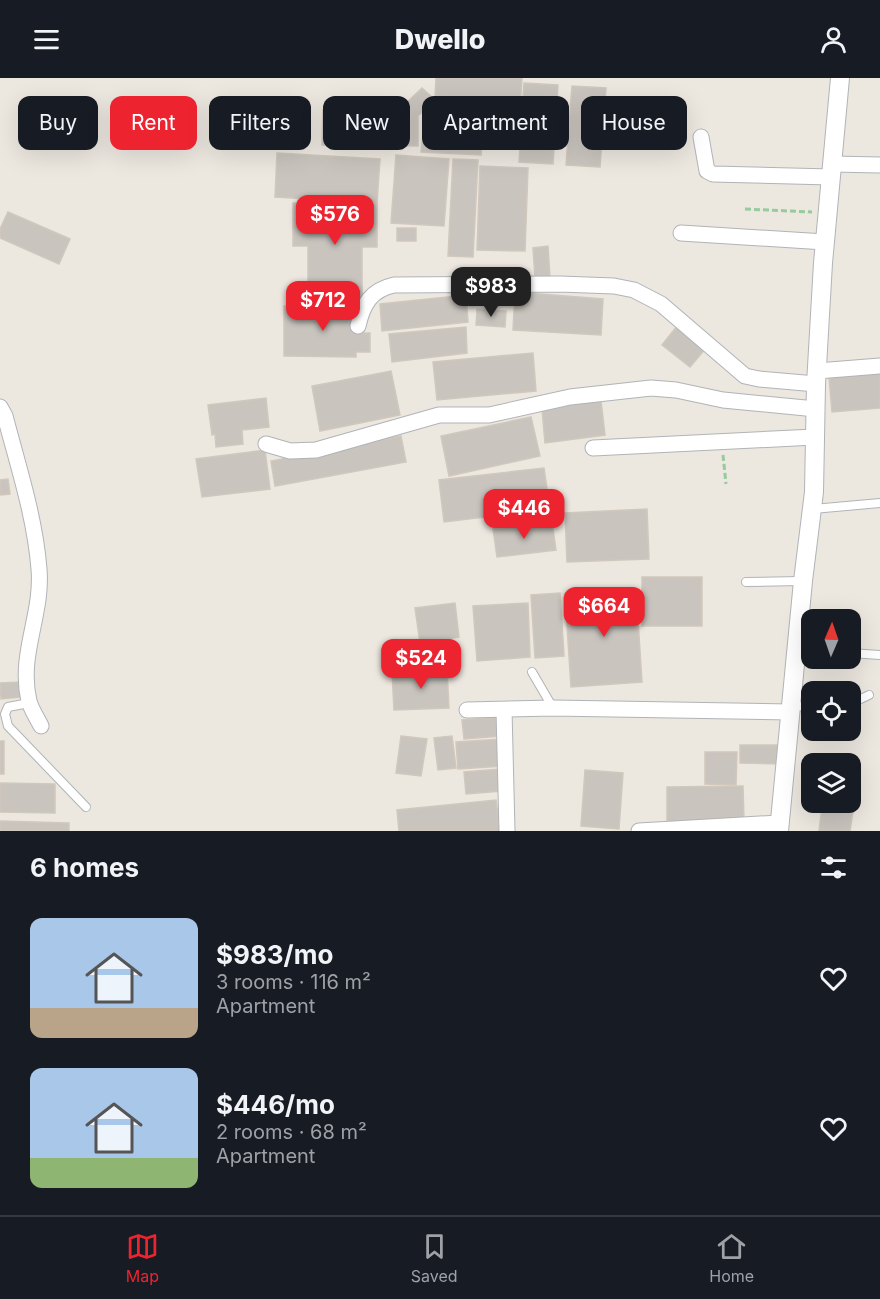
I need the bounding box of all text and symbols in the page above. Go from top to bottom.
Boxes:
icon: menu [30,23,63,56]
text: Dwello [395,23,485,56]
icon: person [817,23,850,56]
chip: Buy [18,96,98,150]
chip: Rent [110,96,197,150]
chip: Filters [209,96,311,150]
chip: New [323,96,410,150]
chip: Apartment [422,96,569,150]
chip: House [581,96,687,150]
pin: $576 [299,195,371,246]
text: $576 [310,202,360,226]
pin: $983 [455,267,527,318]
text: $983 [465,274,517,298]
pin: $712 [287,281,359,332]
text: $712 [300,288,346,312]
pin: $446 [488,489,560,540]
text: $446 [497,496,551,520]
pin: $664 [568,587,640,638]
text: $664 [578,594,630,618]
north arrow [801,609,861,669]
map controls [801,609,861,813]
pin: $524 [385,639,457,690]
text: $524 [395,646,447,670]
button: locate [801,681,861,741]
button: layers [801,753,861,813]
icon: filters [817,851,850,884]
text: 6 homes [30,852,139,883]
text: $983/mo [216,939,333,970]
icon: home [78,942,150,1014]
icon: heart [817,962,850,995]
text: 3 rooms · 116 m² [216,970,371,994]
text: Apartment [216,994,315,1018]
text: $446/mo [216,1089,335,1120]
icon: home [78,1092,150,1164]
icon: heart [817,1112,850,1145]
text: 2 rooms · 68 m² [216,1120,367,1144]
text: Apartment [216,1144,315,1168]
tab: Map [126,1230,159,1286]
tab: Saved [411,1230,458,1286]
tab: Home [709,1230,754,1286]

